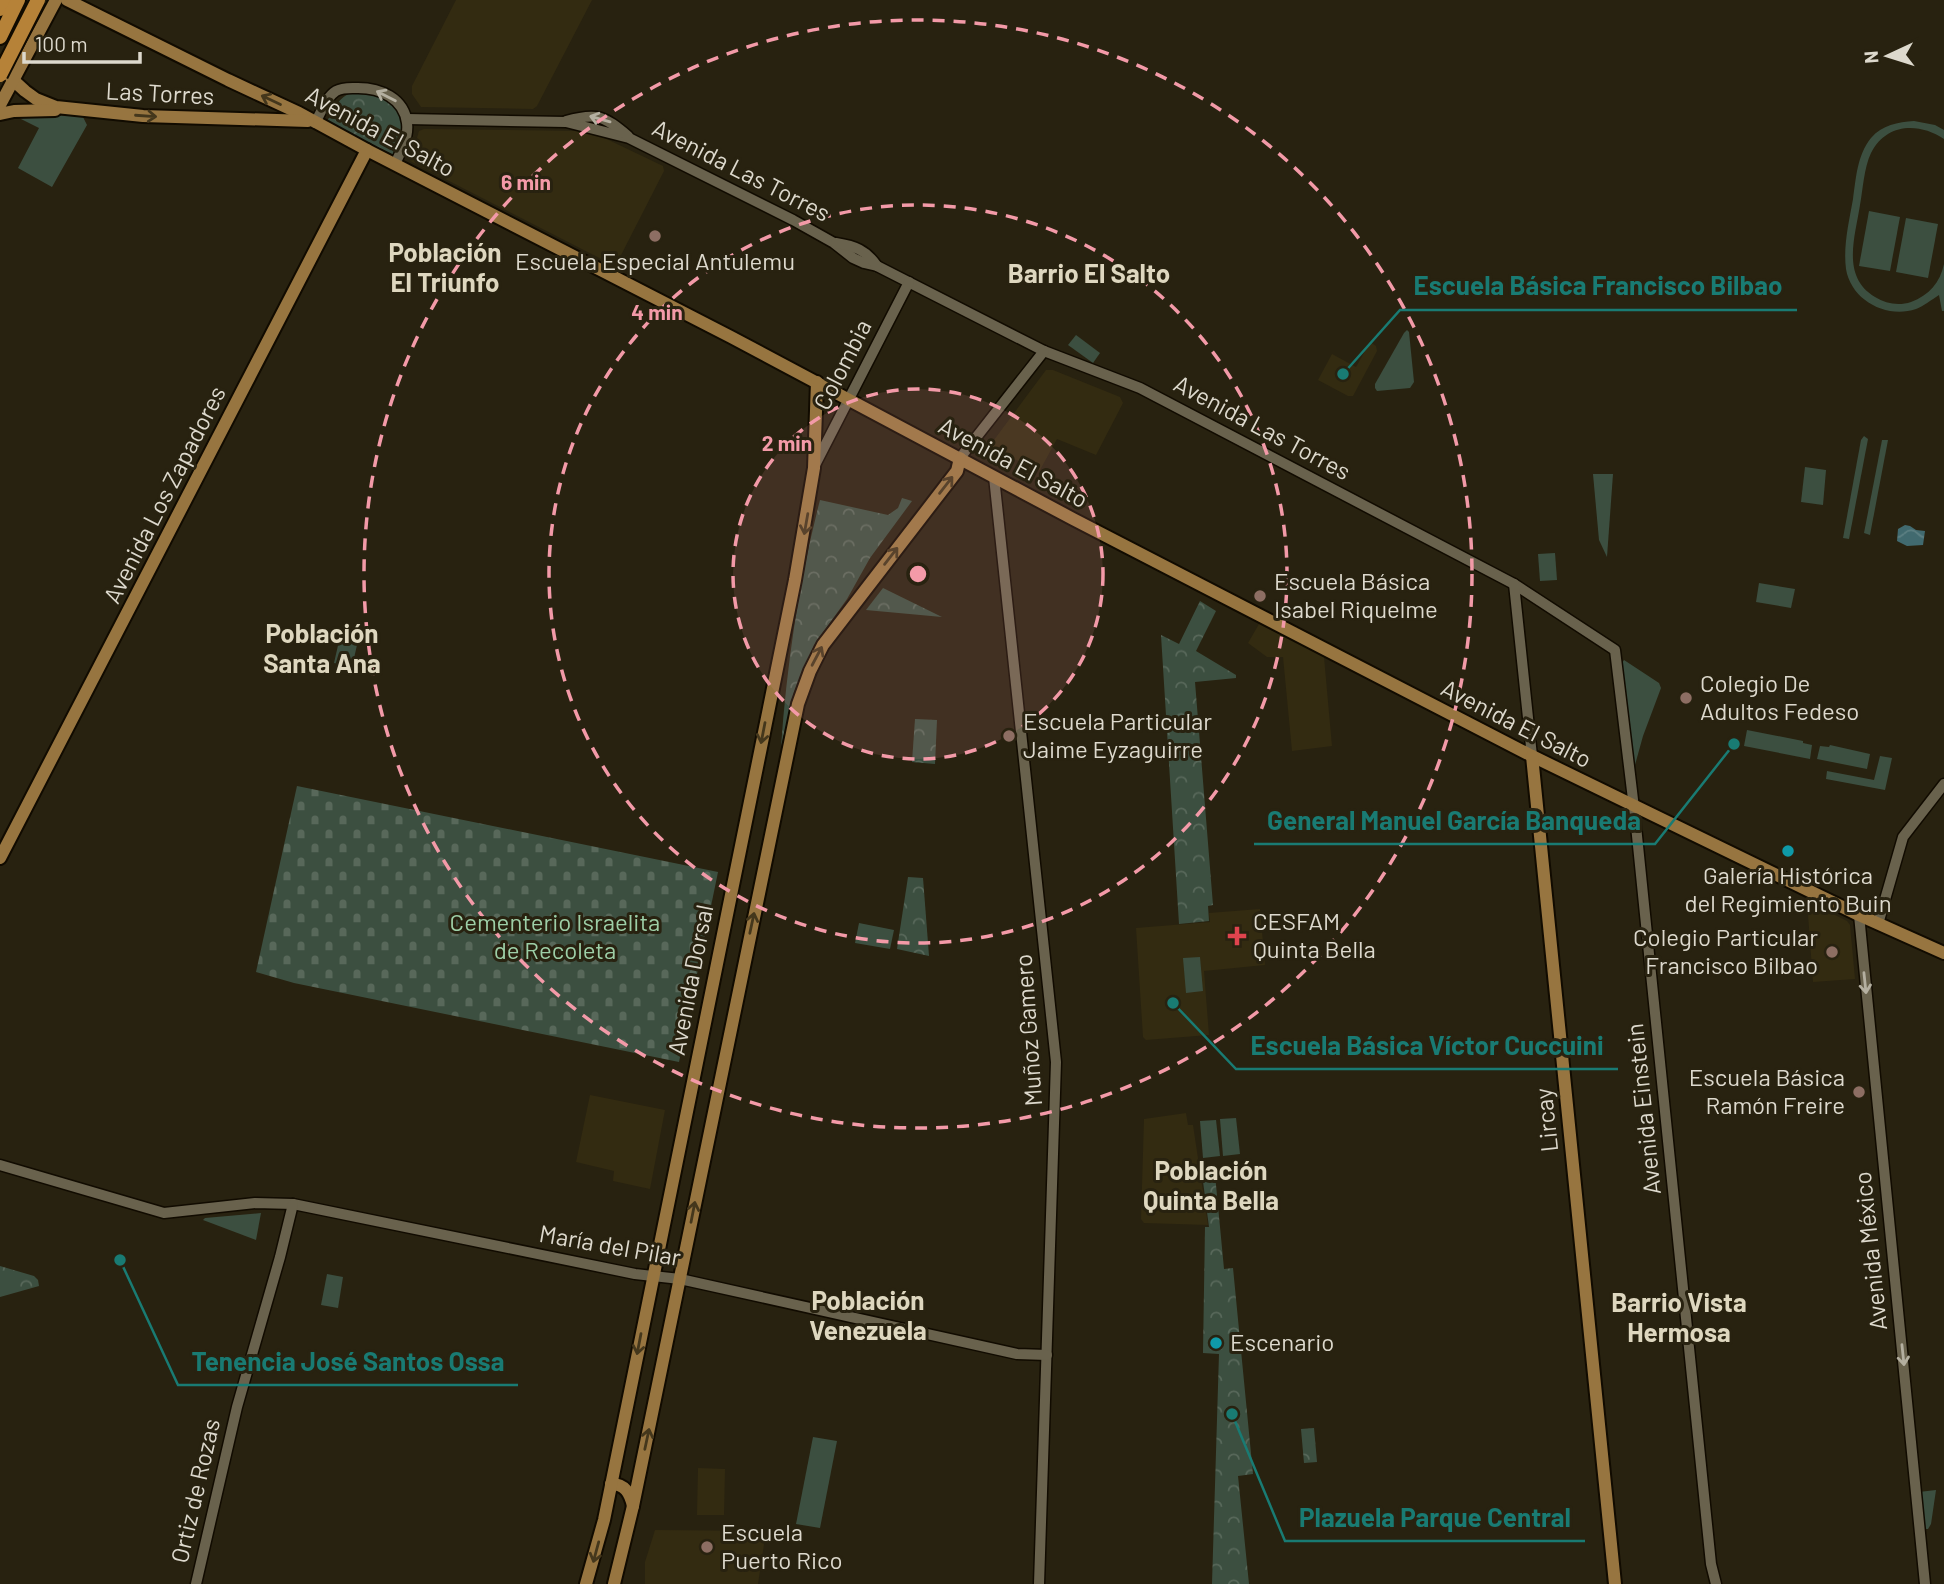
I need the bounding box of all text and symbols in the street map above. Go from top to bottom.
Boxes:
scale bar [24,21,140,65]
north arrow [1853,21,1923,91]
text: 100 m [35,31,88,56]
text: N [1859,50,1882,64]
street label: Las Torres [105,75,215,110]
street label: Avenida El Salto [301,79,460,182]
one-way arrow [376,88,397,102]
one-way arrow [261,92,282,106]
one-way arrow [134,110,157,123]
one-way arrow [589,112,612,125]
street label: Avenida Las Torres [648,112,835,227]
text: 6 min [501,169,551,194]
marker: Escuela Especial Antulemu [647,228,663,244]
district label: Población El Triunfo [388,236,502,297]
place label: Escuela Especial Antulemu [515,246,795,275]
district label: Barrio El Salto [1008,257,1170,288]
callout: Escuela Básica Francisco Bilbao [1400,263,1797,310]
text: Escuela Básica Francisco Bilbao [1414,269,1782,300]
text: 4 min [631,299,683,324]
street label: Colombia [807,314,877,414]
street label: Avenida Las Torres [1170,368,1356,485]
street label: Avenida Los Zapadores [96,381,231,608]
street label: Avenida El Salto [934,410,1093,513]
text: 2 min [762,430,812,455]
one-way arrow [938,476,953,494]
one-way arrow [798,512,812,535]
one-way arrow [883,547,898,565]
centre of rings [906,562,930,586]
place label: Escuela Básica Isabel Riquelme [1274,566,1438,623]
marker: Escuela Básica Isabel Riquelme [1252,588,1268,604]
district label: Población Santa Ana [263,617,381,678]
one-way arrow [811,646,825,667]
place label: Colegio De Adultos Fedeso [1700,668,1859,725]
street label: Avenida El Salto [1437,672,1597,773]
marker: Colegio De Adultos Fedeso [1678,690,1694,706]
place label: Escuela Particular Jaime Eyzaguirre [1023,706,1212,763]
one-way arrow [755,721,769,744]
marker: Escuela Particular Jaime Eyzaguirre [1001,728,1017,744]
callout: General Manuel García Banqueda [1254,797,1655,844]
text: General Manuel García Banqueda [1267,804,1641,835]
marker: Galería Histórica del Regimiento Buin [1780,843,1796,859]
place label: Galería Histórica del Regimiento Buin [1684,860,1892,917]
street label: Avenida Dorsal [661,902,718,1057]
place label: CESFAM Quinta Bella [1253,906,1376,963]
park label: Cementerio Israelita de Recoleta [450,907,660,964]
one-way arrow [746,912,760,935]
place label: Colegio Particular Francisco Bilbao [1633,922,1818,979]
marker: CESFAM Quinta Bella [1227,926,1247,946]
marker: Colegio Particular Francisco Bilbao [1824,944,1840,960]
street label: Muñoz Gamero [1008,953,1047,1107]
one-way arrow [1859,971,1872,994]
callout: Escuela Básica Víctor Cuccuini [1236,1022,1618,1069]
street label: Avenida Einstein [1619,1022,1666,1196]
text: Escuela Básica Víctor Cuccuini [1250,1029,1604,1060]
place label: Escuela Básica Ramón Freire [1689,1062,1845,1119]
marker: Escuela Básica Ramón Freire [1851,1084,1867,1100]
street label: Lircay [1528,1087,1563,1154]
district label: Población Quinta Bella [1143,1154,1279,1215]
street label: Avenida México [1847,1170,1892,1332]
one-way arrow [687,1201,701,1224]
street label: María del Pilar [537,1218,684,1271]
district label: Población Venezuela [809,1284,927,1345]
district label: Barrio Vista Hermosa [1611,1286,1747,1347]
place label: Escenario [1230,1327,1334,1356]
one-way arrow [632,1332,646,1355]
marker: Escenario [1208,1335,1224,1351]
callout: Tenencia José Santos Ossa [178,1338,518,1385]
one-way arrow [1896,1344,1909,1366]
text: Tenencia José Santos Ossa [192,1345,504,1376]
street label: Ortiz de Rozas [164,1416,225,1566]
one-way arrow [641,1428,654,1451]
callout: Plazuela Parque Central [1285,1494,1585,1541]
text: Plazuela Parque Central [1299,1501,1571,1532]
place label: Escuela Puerto Rico [721,1517,843,1574]
marker: Escuela Puerto Rico [699,1539,715,1555]
one-way arrow [588,1541,601,1563]

